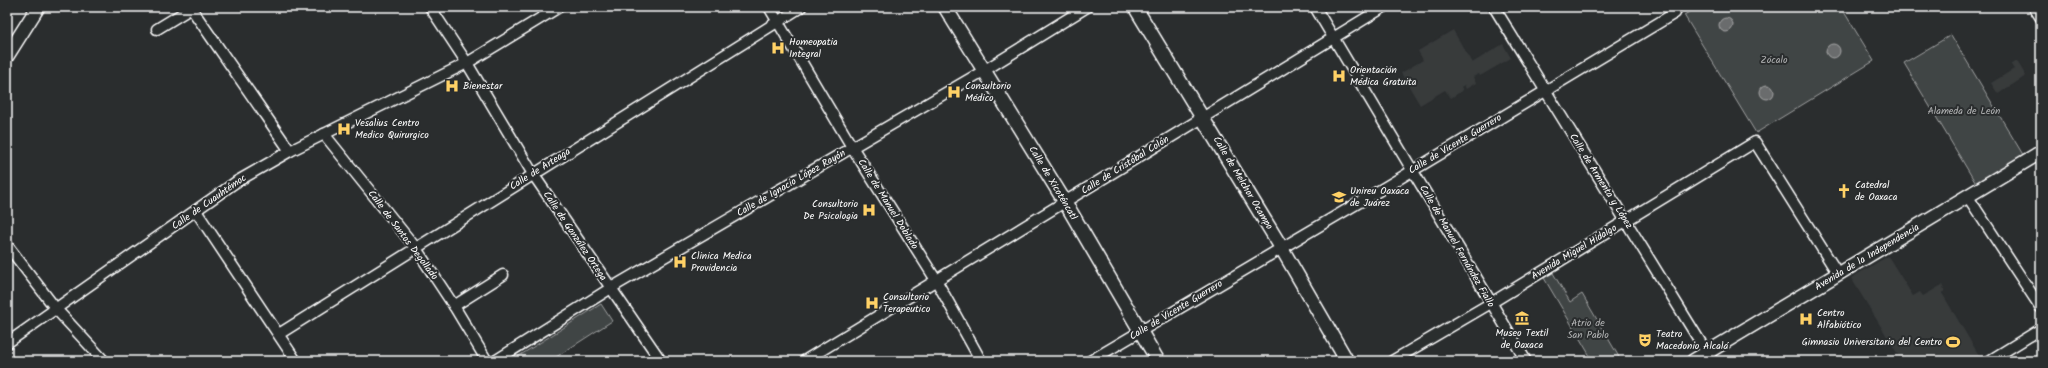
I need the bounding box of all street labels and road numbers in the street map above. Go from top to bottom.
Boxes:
street label: Calle de Vicente Guerrero [1405,110,1505,178]
street label: Calle de Armenta y López [1565,130,1637,232]
street label: Calle de Cristóbal Colón [1078,131,1172,199]
street label: Calle de Melchor Ocampo [1209,133,1278,233]
street label: Calle de Xicoténcatl [1024,143,1082,224]
street label: Calle de Arteaga [506,144,574,194]
street label: Calle de Ignacio López Rayón [733,145,849,221]
street label: Calle de Manuel Doblado [854,156,923,253]
street label: Calle de Cuauhtémoc [168,170,250,234]
street label: Calle de Manuel Fernández Fiallo [1415,182,1499,311]
street label: Calle de Santos Degollado [364,187,442,284]
street label: Calle de González Ortega [539,188,611,284]
street label: Avenida de la Independencia [1812,219,1923,295]
street label: Avenida Miguel Hidalgo [1528,220,1620,284]
street label: Calle de Vicente Guerrero [1126,276,1226,344]

